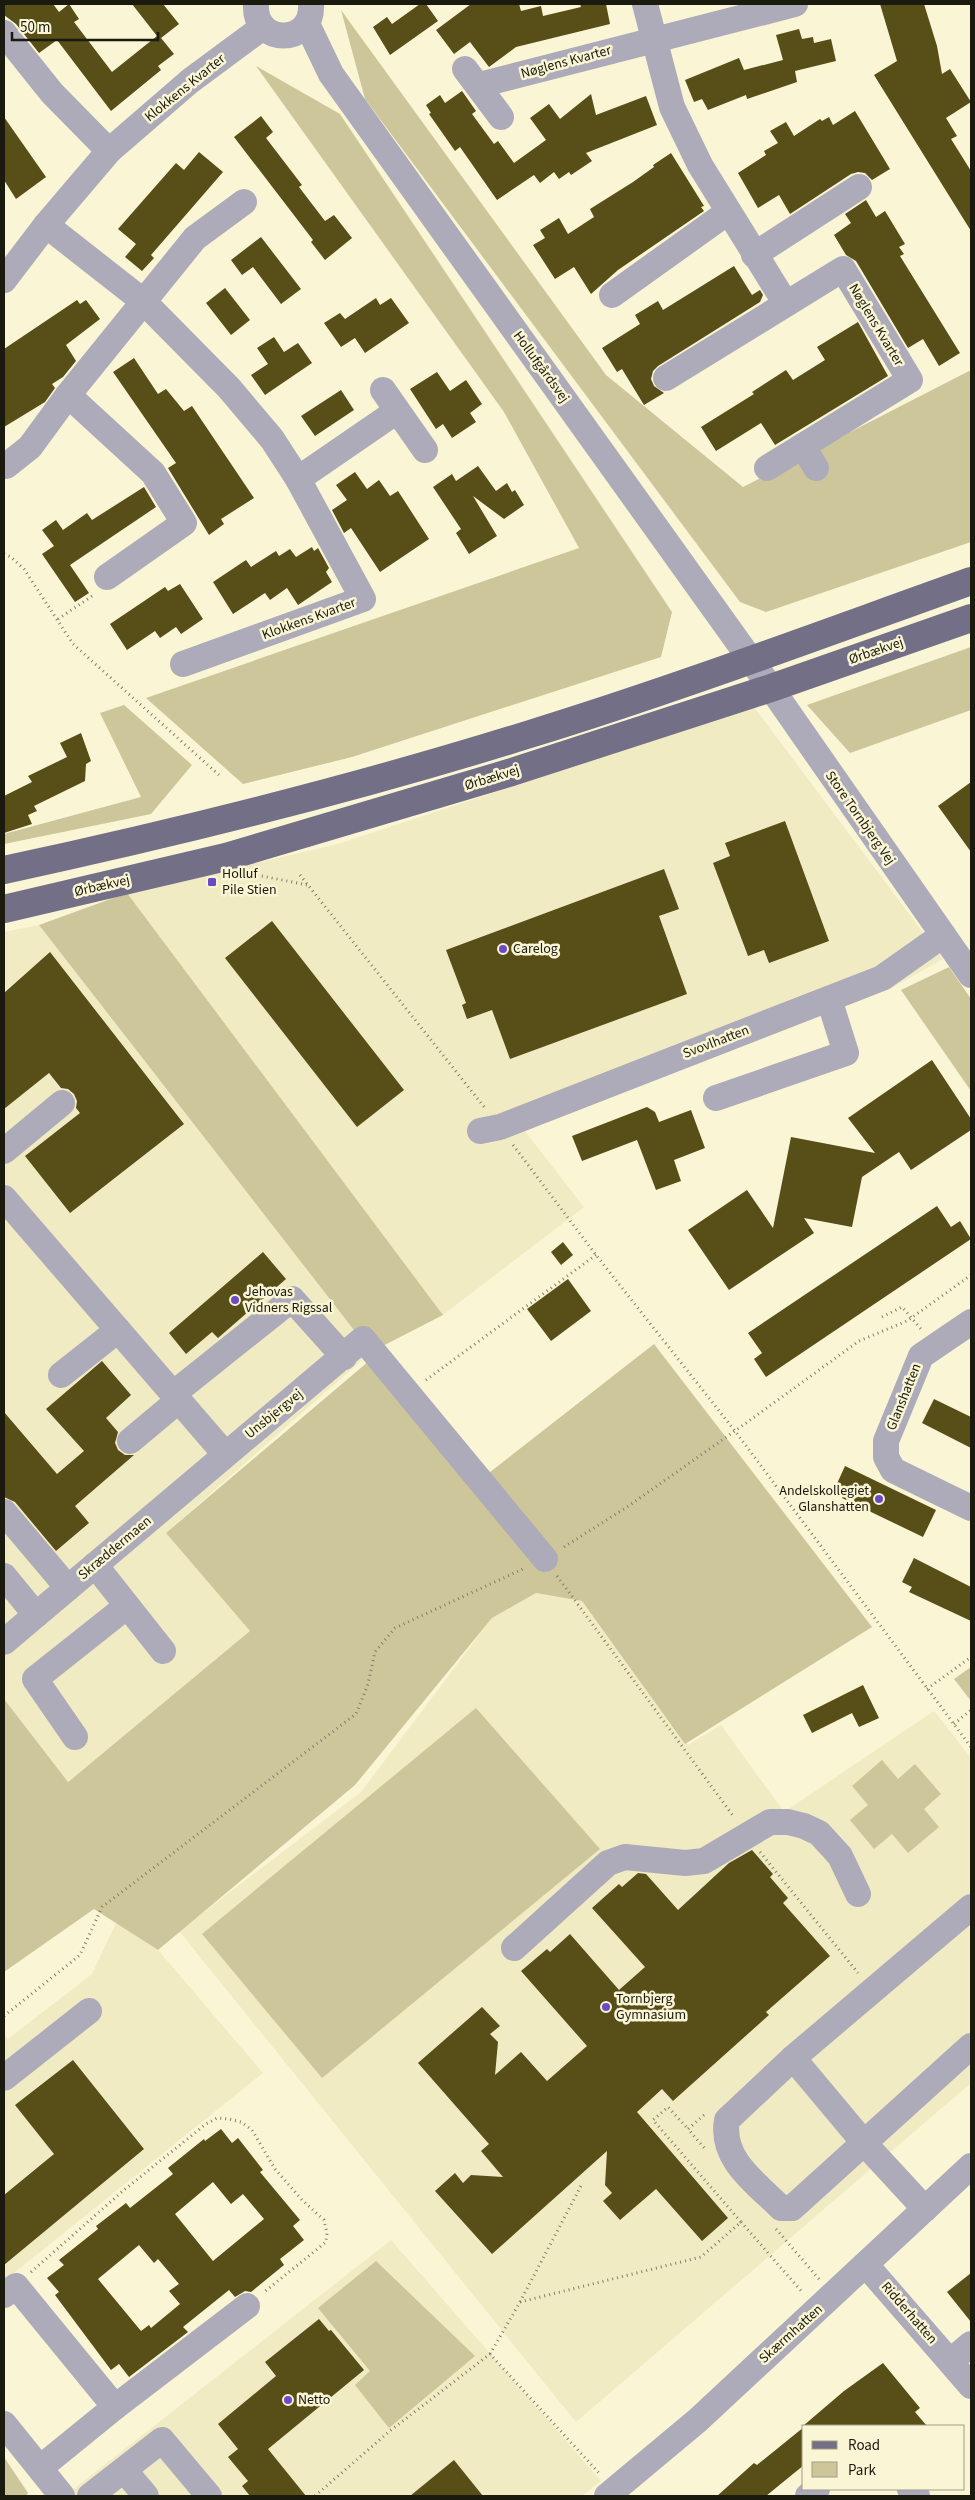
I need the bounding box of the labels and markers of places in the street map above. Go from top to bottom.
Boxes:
place label: Holluf Pile Stien [222,864,277,900]
marker: Holluf Pile Stien [206,876,218,888]
place label: Carelog [513,939,558,959]
marker: Carelog [497,943,509,955]
place label: Jehovas Vidners Rigssal [245,1282,333,1318]
marker: Jehovas Vidners Rigssal [229,1294,241,1306]
place label: Andelskollegiet Glanshatten [779,1481,869,1517]
marker: Andelskollegiet Glanshatten [873,1493,885,1505]
place label: Tornbjerg Gymnasium [616,1989,686,2025]
marker: Tornbjerg Gymnasium [600,2001,612,2013]
place label: Netto [298,2390,330,2410]
marker: Netto [282,2394,294,2406]

